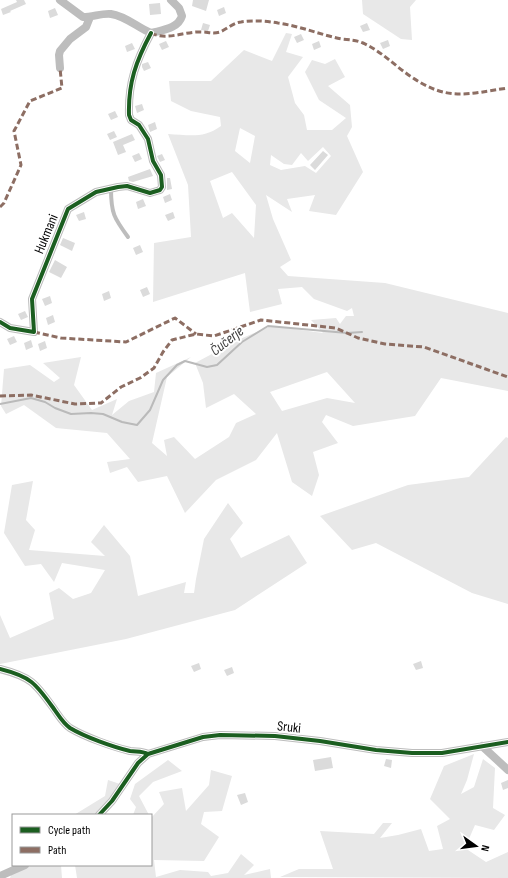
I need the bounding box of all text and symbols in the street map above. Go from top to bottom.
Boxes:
street label: Hukmani [30,212,62,256]
water label: Čučerje [206,322,248,360]
street label: Sruki [276,717,302,737]
legend [12,814,152,866]
text: Cycle path [48,823,90,838]
north arrow [456,826,496,866]
text: Path [48,843,66,858]
text: N [478,844,492,853]

